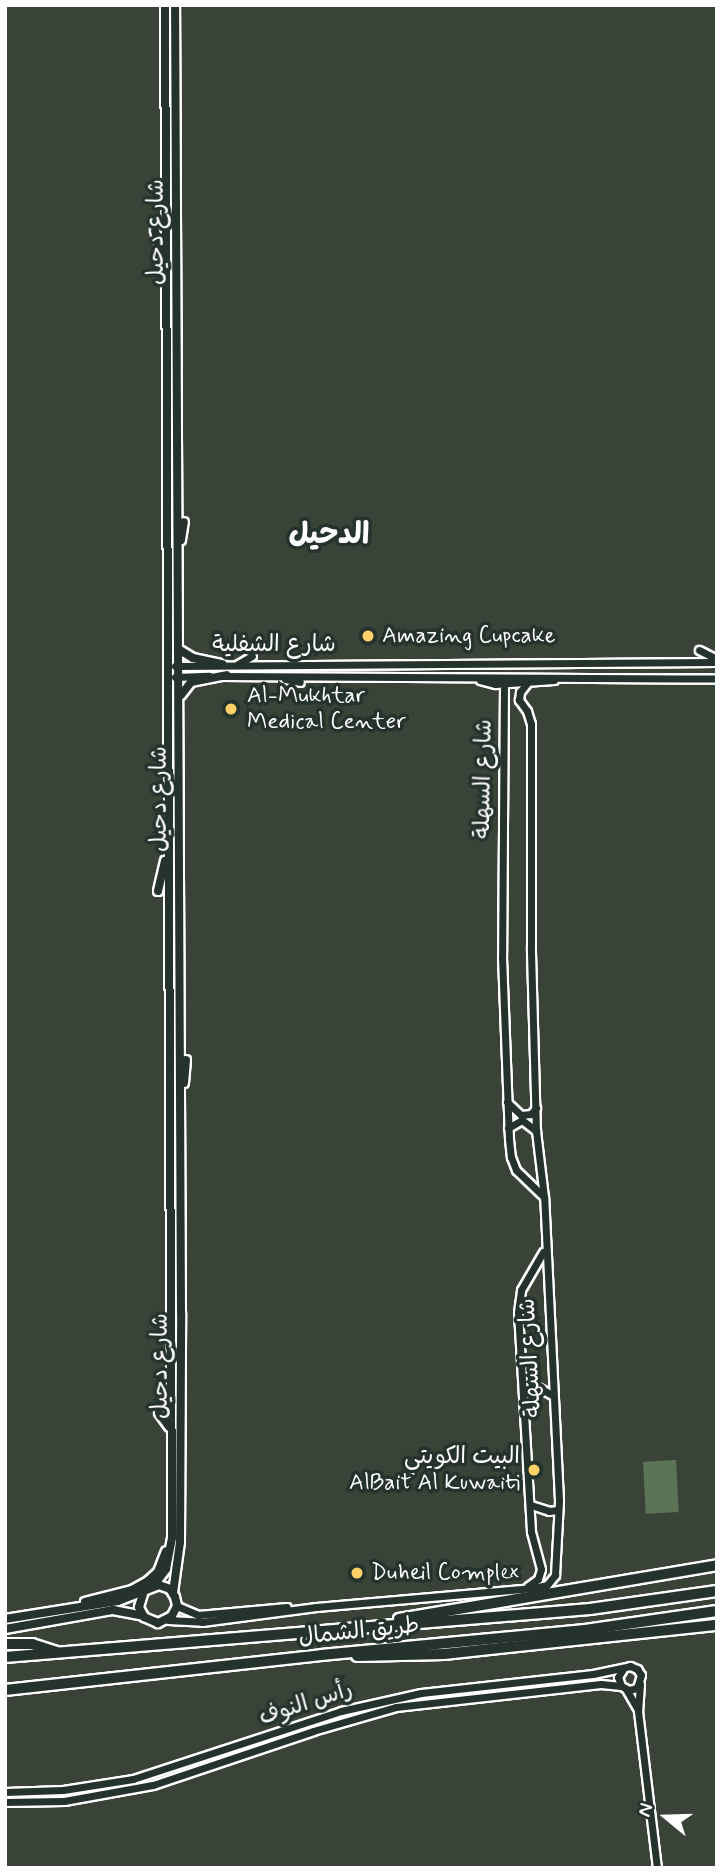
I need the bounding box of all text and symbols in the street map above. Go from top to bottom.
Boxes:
street label: شارع دحيل [143,179,171,285]
district label: الدحيل [288,517,370,553]
place label: Amazing Cupcake [382,622,558,650]
marker: Amazing Cupcake [360,628,376,644]
street label: شارع الشفلية [212,631,336,659]
place label: Al-Mukhtar Medical Center [247,682,402,736]
marker: Al-Mukhtar Medical Center [221,699,241,719]
street label: شارع السهلة [469,719,499,839]
street label: شارع دحيل [146,746,174,852]
street label: شارع السهلة [514,1298,548,1418]
street label: شارع دحيل [147,1313,175,1419]
place label: البيت الكويتي AlBait Al Kuwaiti [352,1443,520,1497]
marker: البيت الكويتي AlBait Al Kuwaiti [526,1462,542,1478]
place label: Duheil Complex [371,1559,519,1587]
marker: Duheil Complex [349,1565,365,1581]
street label: طريق الشمال [297,1612,421,1652]
street label: رأس النوف [256,1676,356,1732]
north arrow [631,1782,701,1852]
text: N [632,1800,660,1820]

